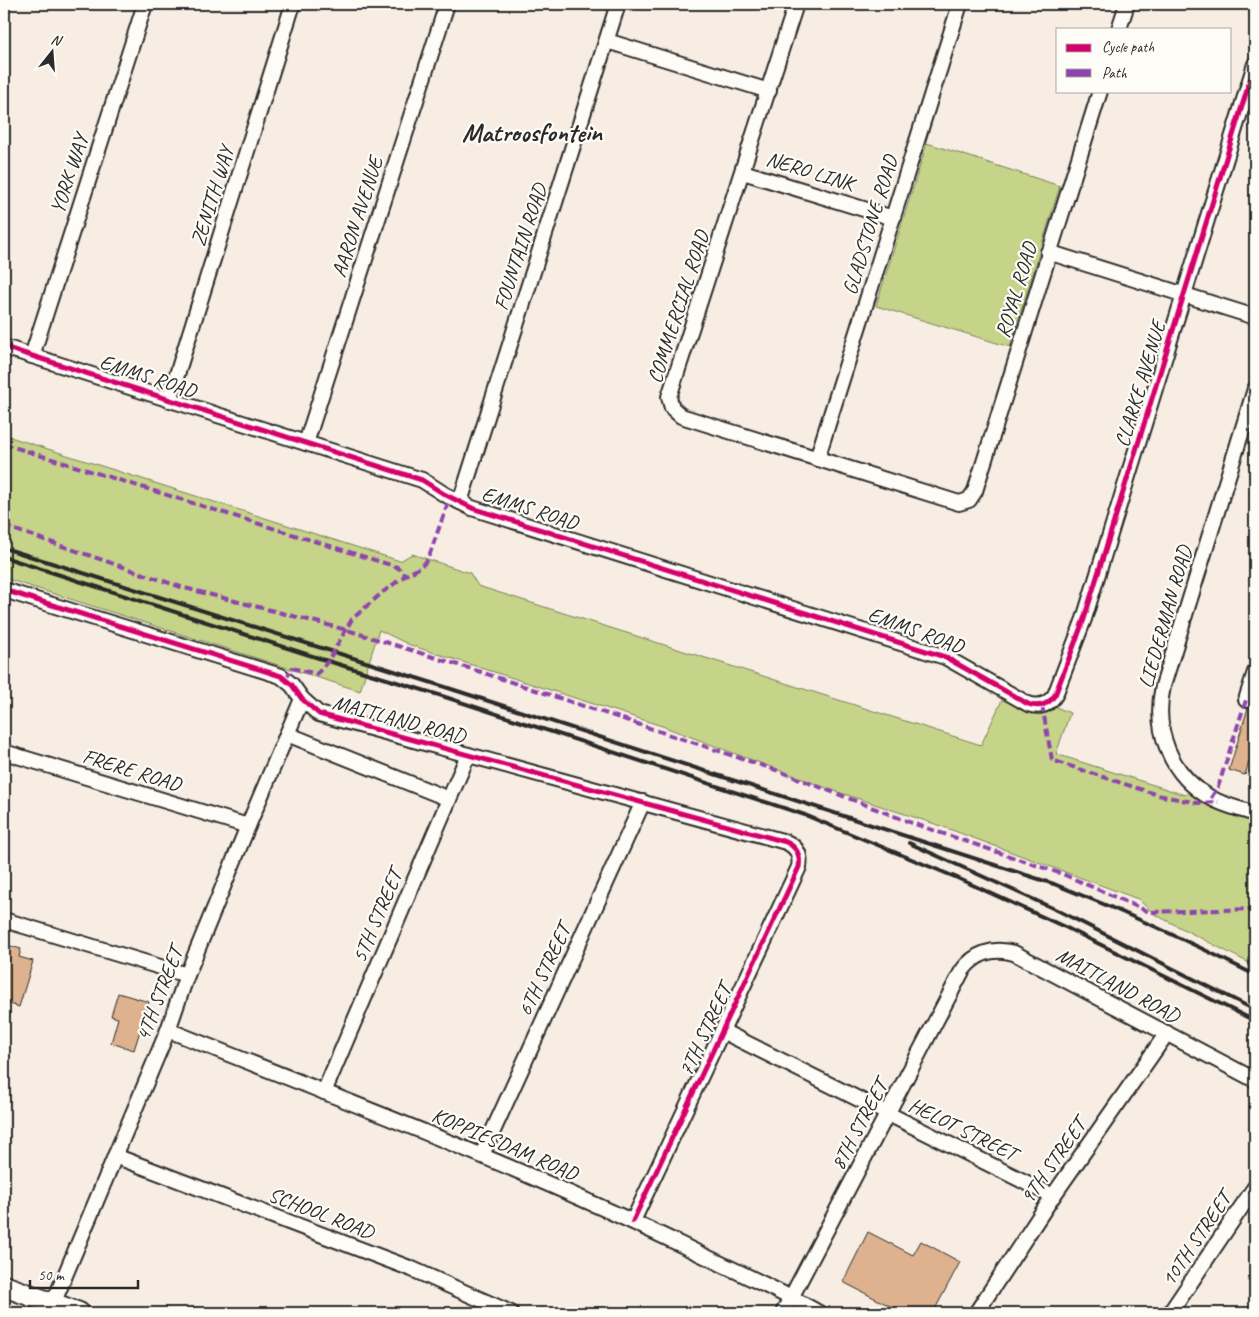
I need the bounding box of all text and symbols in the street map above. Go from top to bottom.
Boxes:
north arrow [28,28,78,78]
legend [1056,28,1232,92]
text: N [49,31,65,50]
text: Cycle path [1102,38,1154,57]
text: Path [1102,64,1128,83]
district label: Matroosfontein [462,116,603,149]
street label: YORK WAY [44,128,95,217]
street label: ZENITH WAY [185,140,240,249]
street label: NERO LINK [763,145,860,198]
street label: GLADSTONE ROAD [836,150,904,298]
street label: AARON AVENUE [325,151,390,280]
street label: FOUNTAIN ROAD [487,179,553,313]
street label: COMMERCIAL ROAD [641,226,715,386]
street label: ROYAL ROAD [989,238,1043,341]
street label: CLARKE AVENUE [1109,316,1172,450]
street label: EMMS ROAD [97,348,201,404]
street label: EMMS ROAD [479,480,583,536]
street label: LIEDERMAN ROAD [1132,541,1198,691]
street label: EMMS ROAD [865,601,969,660]
street label: MAITLAND ROAD [330,689,470,750]
street label: FRERE ROAD [80,743,186,798]
street label: 5TH STREET [346,861,410,966]
street label: 6TH STREET [511,915,579,1020]
street label: 4TH STREET [129,939,191,1044]
street label: MAITLAND ROAD [1052,942,1186,1029]
street label: 7TH STREET [672,975,740,1080]
street label: 8TH STREET [824,1071,896,1174]
street label: HELOT STREET [905,1092,1025,1168]
street label: KOPPIESDAM ROAD [428,1102,584,1187]
street label: 9TH STREET [1014,1109,1095,1209]
street label: SCHOOL ROAD [265,1181,379,1246]
street label: 10TH STREET [1155,1183,1240,1291]
scale bar [30,1257,138,1289]
text: 50 m [38,1266,65,1285]

